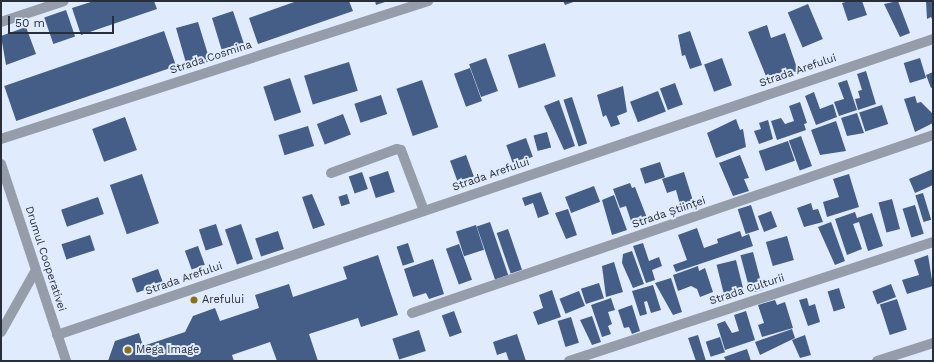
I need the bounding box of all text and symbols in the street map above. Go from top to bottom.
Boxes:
scale bar [10,8,116,34]
text: 50 m [15,16,45,30]
street label: Strada Cosmina [168,39,254,77]
street label: Strada Arefului [757,52,839,90]
street label: Strada Arefului [450,156,532,194]
street label: Strada Științei [630,194,708,232]
street label: Drumul Cooperativei [22,204,68,314]
street label: Strada Arefului [143,260,225,298]
street label: Strada Culturii [708,272,786,308]
place label: Arefului [202,293,244,307]
marker: Arefului [189,295,199,305]
place label: Mega Image [136,343,200,357]
marker: Mega Image [123,345,133,355]

